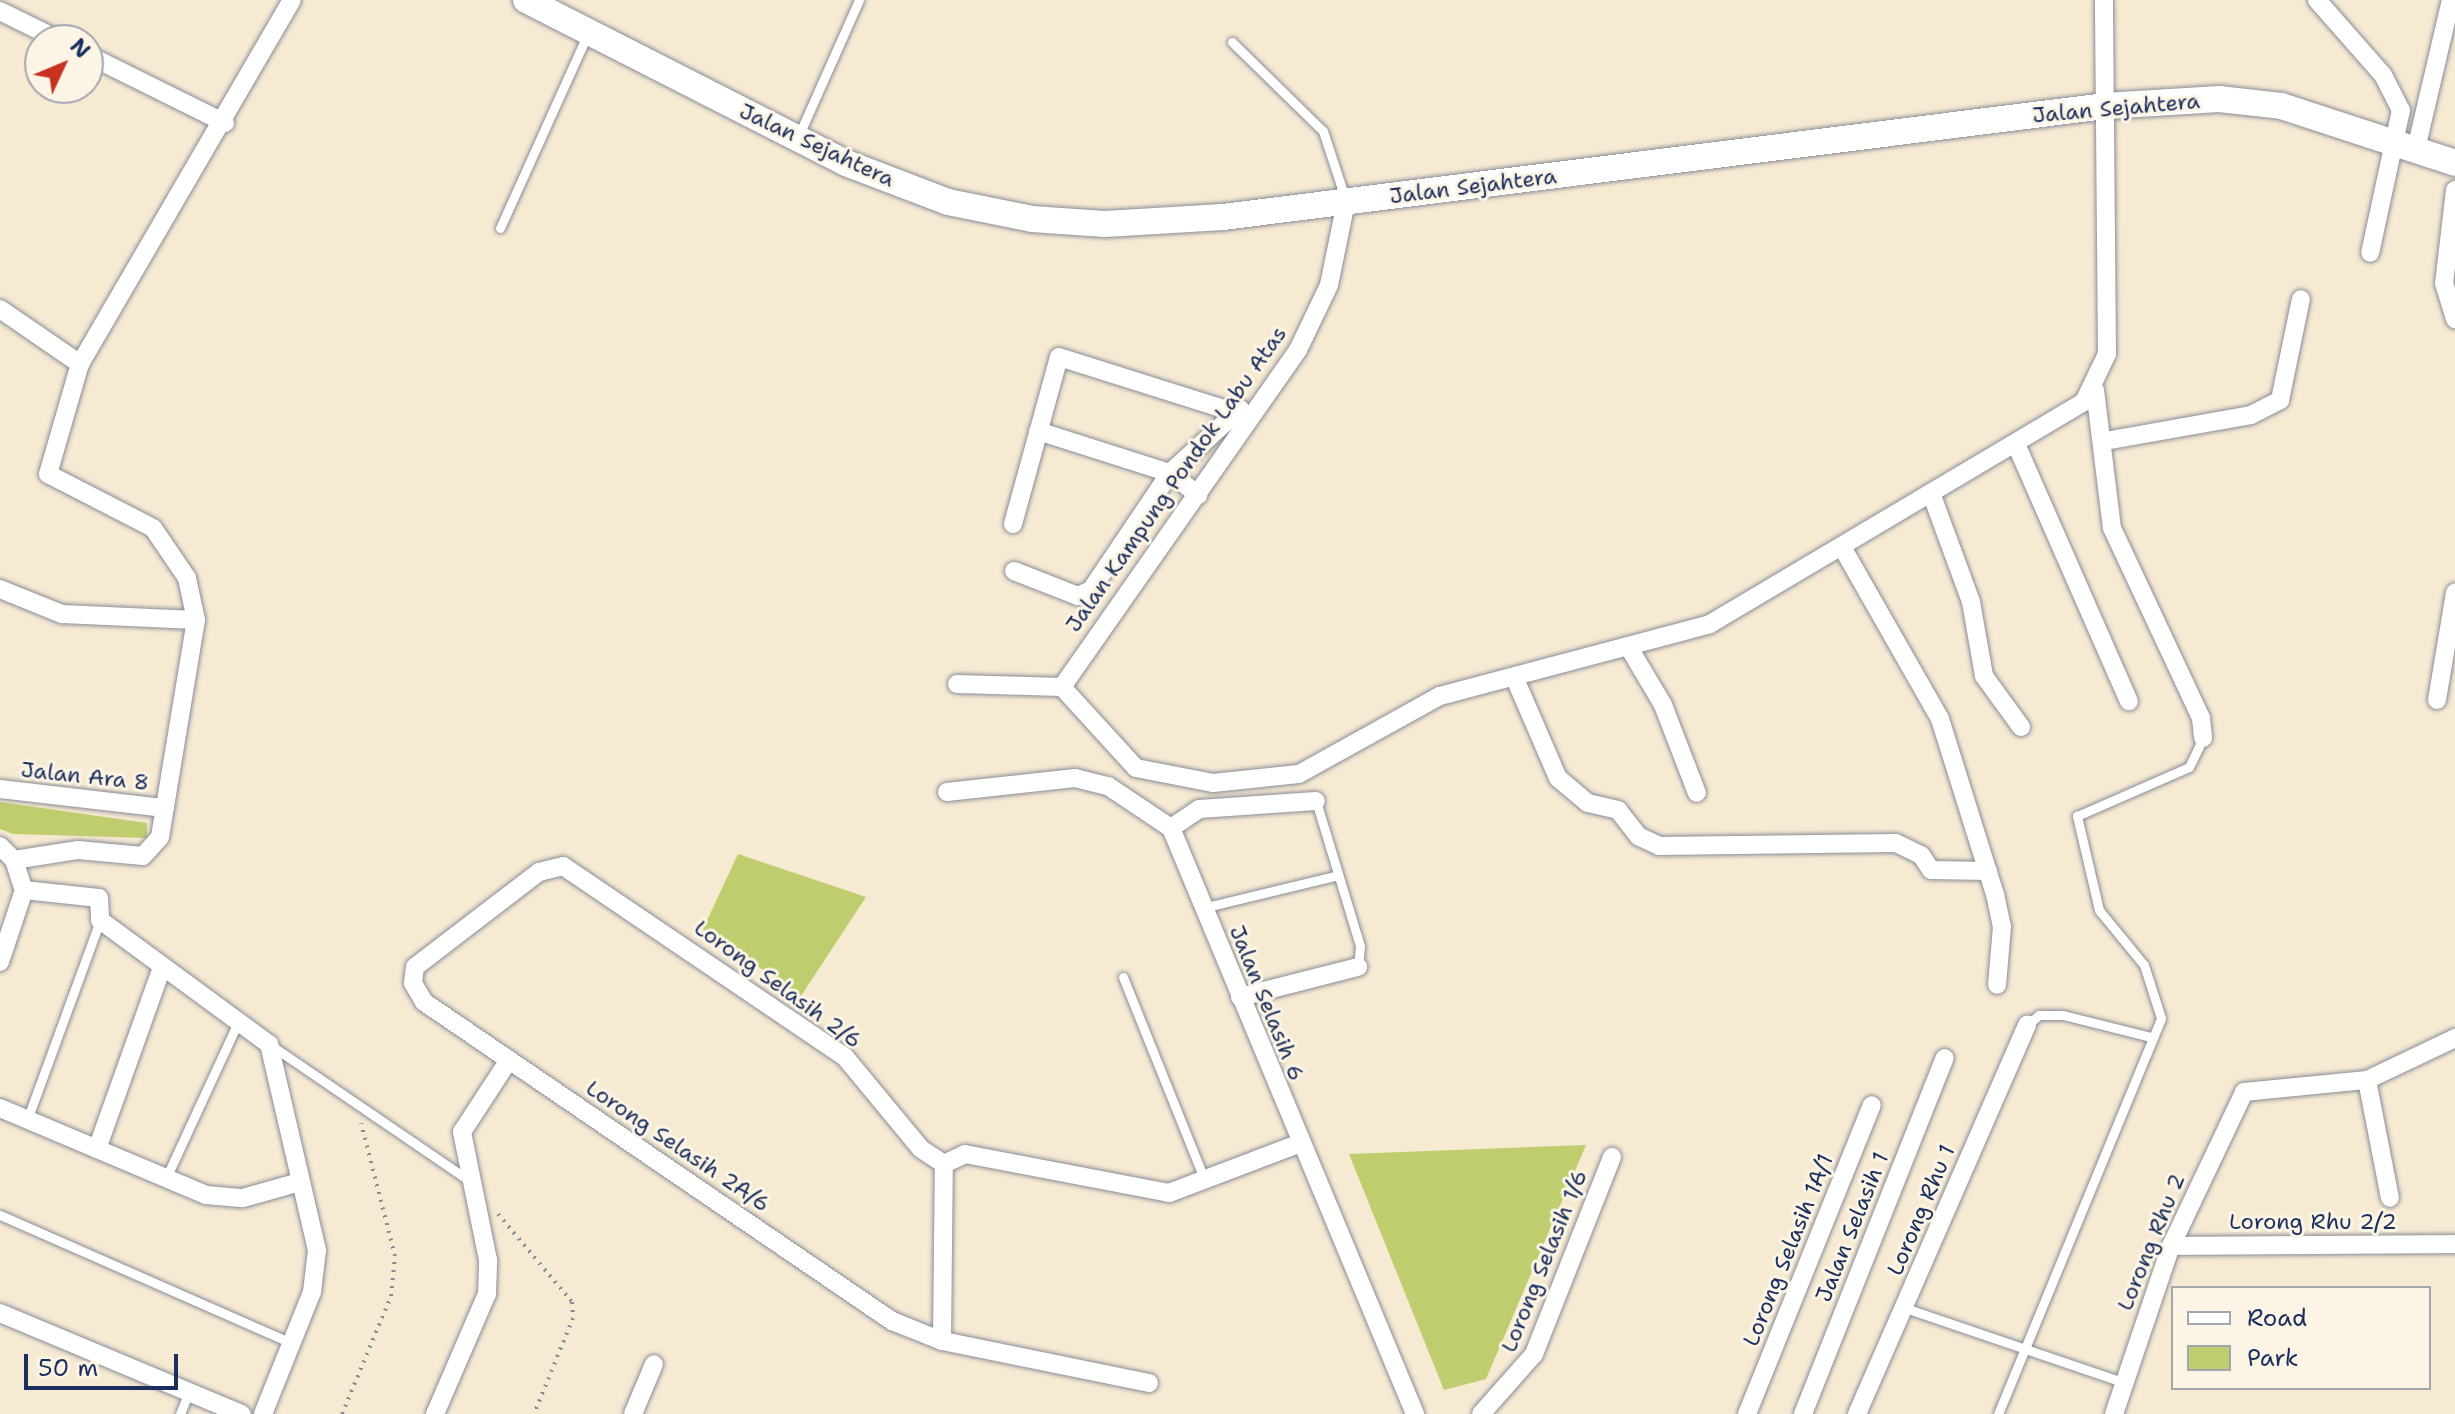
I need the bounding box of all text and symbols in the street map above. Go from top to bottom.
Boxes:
north arrow [24,24,104,104]
text: N [64,32,97,65]
street label: Jalan Sejahtera [2031,88,2201,128]
street label: Jalan Sejahtera [735,97,899,193]
street label: Jalan Sejahtera [1388,163,1558,209]
street label: Jalan Kampung Pondok Labu Atas [1060,321,1292,637]
street label: Jalan Ara 8 [19,756,151,796]
street label: Lorong Selasih 2/6 [689,914,867,1054]
street label: Jalan Selasih 6 [1224,921,1310,1085]
street label: Lorong Selasih 2A/6 [581,1075,775,1217]
street label: Lorong Rhu 1 [1882,1141,1960,1279]
street label: Jalan Selasih 1 [1810,1148,1894,1306]
street label: Lorong Selasih 1A/1 [1737,1150,1839,1350]
street label: Lorong Selasih 1/6 [1495,1166,1593,1356]
street label: Lorong Rhu 2 [2112,1170,2190,1314]
street label: Lorong Rhu 2/2 [2229,1209,2397,1235]
legend [2171,1286,2431,1390]
text: Road [2247,1302,2307,1334]
scale bar [28,1338,182,1388]
text: Park [2247,1342,2299,1374]
text: 50 m [38,1352,98,1384]

